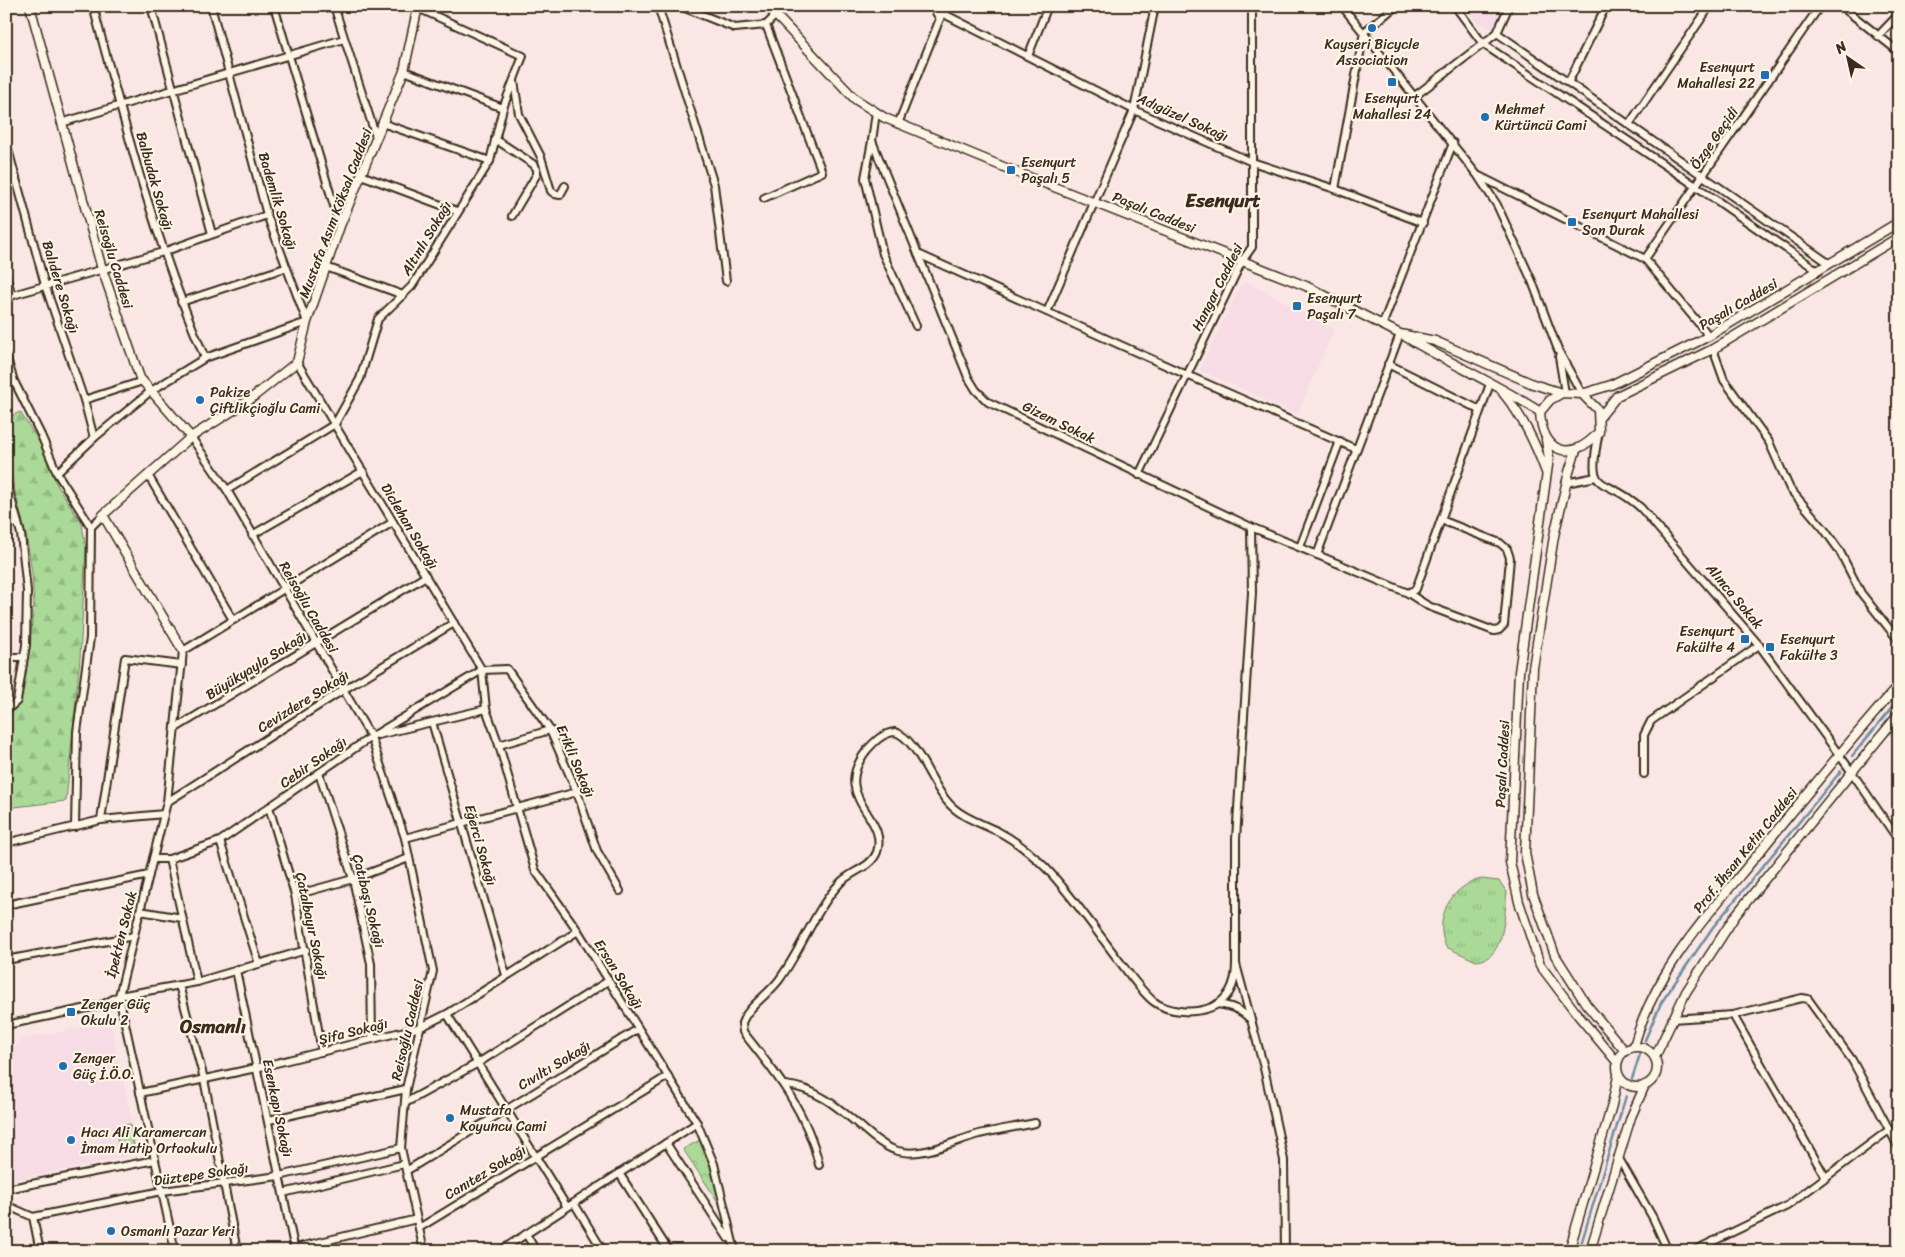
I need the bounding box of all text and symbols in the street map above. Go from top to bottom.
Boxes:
marker: Kayseri Bicycle Association [1366,22,1378,34]
place label: Kayseri Bicycle Association [1325,32,1419,73]
north arrow [1822,32,1872,82]
text: N [1829,34,1852,61]
place label: Esenyurt Mahallesi 22 [1677,55,1755,96]
marker: Esenyurt Mahallesi 22 [1759,69,1771,81]
marker: Esenyurt Mahallesi 24 [1386,76,1398,88]
street label: Adıgüzel Sokağı [1132,86,1233,149]
place label: Esenyurt Mahallesi 24 [1353,86,1431,127]
place label: Mehmet Kürtüncü Cami [1495,97,1588,138]
street label: Özge Geçidi [1684,101,1746,175]
marker: Mehmet Kürtüncü Cami [1479,111,1491,123]
street label: Mustafa Asım Köksal Caddesi [292,124,380,302]
street label: Balbudak Sokağı [128,129,181,234]
street label: Bademlik Sokağı [251,149,304,253]
place label: Esenyurt Paşalı 5 [1021,150,1076,191]
marker: Esenyurt Paşalı 5 [1005,164,1017,176]
street label: Paşalı Caddesi [1108,184,1200,241]
district label: Esenyurt [1185,184,1261,217]
street label: Altınlı Sokağı [394,196,459,281]
place label: Esenyurt Mahallesi Son Durak [1582,202,1700,243]
street label: Reisoğlu Caddesi [87,206,141,313]
marker: Esenyurt Mahallesi Son Durak [1566,216,1578,228]
street label: Balıdere Sokağı [35,238,87,337]
street label: Hangar Caddesi [1185,238,1251,335]
street label: Paşalı Caddesi [1694,271,1784,337]
place label: Esenyurt Paşalı 7 [1307,286,1362,327]
marker: Esenyurt Paşalı 7 [1291,300,1303,312]
place label: Pakize Çiftlikçioğlu Cami [210,380,321,421]
marker: Pakize Çiftlikçioğlu Cami [194,394,206,406]
street label: Gizem Sokak [1018,394,1100,451]
street label: Diclehan Sokağı [374,478,445,574]
street label: Reisoğlu Caddesi [272,557,346,659]
street label: Alınca Sokak [1699,557,1770,635]
place label: Esenyurt Fakülte 4 [1676,619,1735,660]
street label: Büyükyayla Sokağı [201,624,312,707]
place label: Esenyurt Fakülte 3 [1780,627,1838,668]
marker: Esenyurt Fakülte 4 [1739,633,1751,645]
marker: Esenyurt Fakülte 3 [1764,641,1776,653]
street label: Cevizdere Sokağı [252,663,355,740]
street label: Paşalı Caddesi [1488,718,1517,809]
street label: Erikli Sokağı [549,721,602,802]
street label: Cebir Sokağı [274,730,353,795]
street label: Prof. İhsan Ketin Caddesi [1687,781,1805,919]
street label: Eğerci Sokağı [457,802,504,889]
street label: Çatıbaşı Sokağı [345,852,392,951]
street label: Çatalbayır Sokağı [288,870,335,982]
street label: İpekten Sokak [98,888,144,981]
street label: Ersan Sokağı [587,934,650,1015]
street label: Reisoğlu Caddesi [384,976,431,1083]
place label: Zenger Güç Okulu 2 [81,992,150,1033]
marker: Zenger Güç Okulu 2 [65,1006,77,1018]
district label: Osmanlı [180,1010,246,1043]
street label: Şifa Sokağı [316,1011,391,1052]
street label: Cıvıltı Sokağı [513,1034,596,1097]
place label: Zenger Güç İ.Ö.O. [73,1046,135,1087]
street label: Esenkapı Sokağı [255,1057,300,1160]
marker: Zenger Güç İ.Ö.O. [57,1060,69,1072]
place label: Mustafa Koyuncu Cami [460,1098,548,1139]
marker: Mustafa Koyuncu Cami [444,1112,456,1124]
place label: Hacı Ali Karamercan İmam Hatip Ortaokulu [80,1120,218,1161]
marker: Hacı Ali Karamercan İmam Hatip Ortaokulu [65,1134,77,1146]
street label: Canıtez Sokağı [439,1138,531,1207]
street label: Düztepe Sokağı [152,1155,250,1193]
place label: Osmanlı Pazar Yeri [121,1219,236,1244]
marker: Osmanlı Pazar Yeri [105,1225,117,1237]

